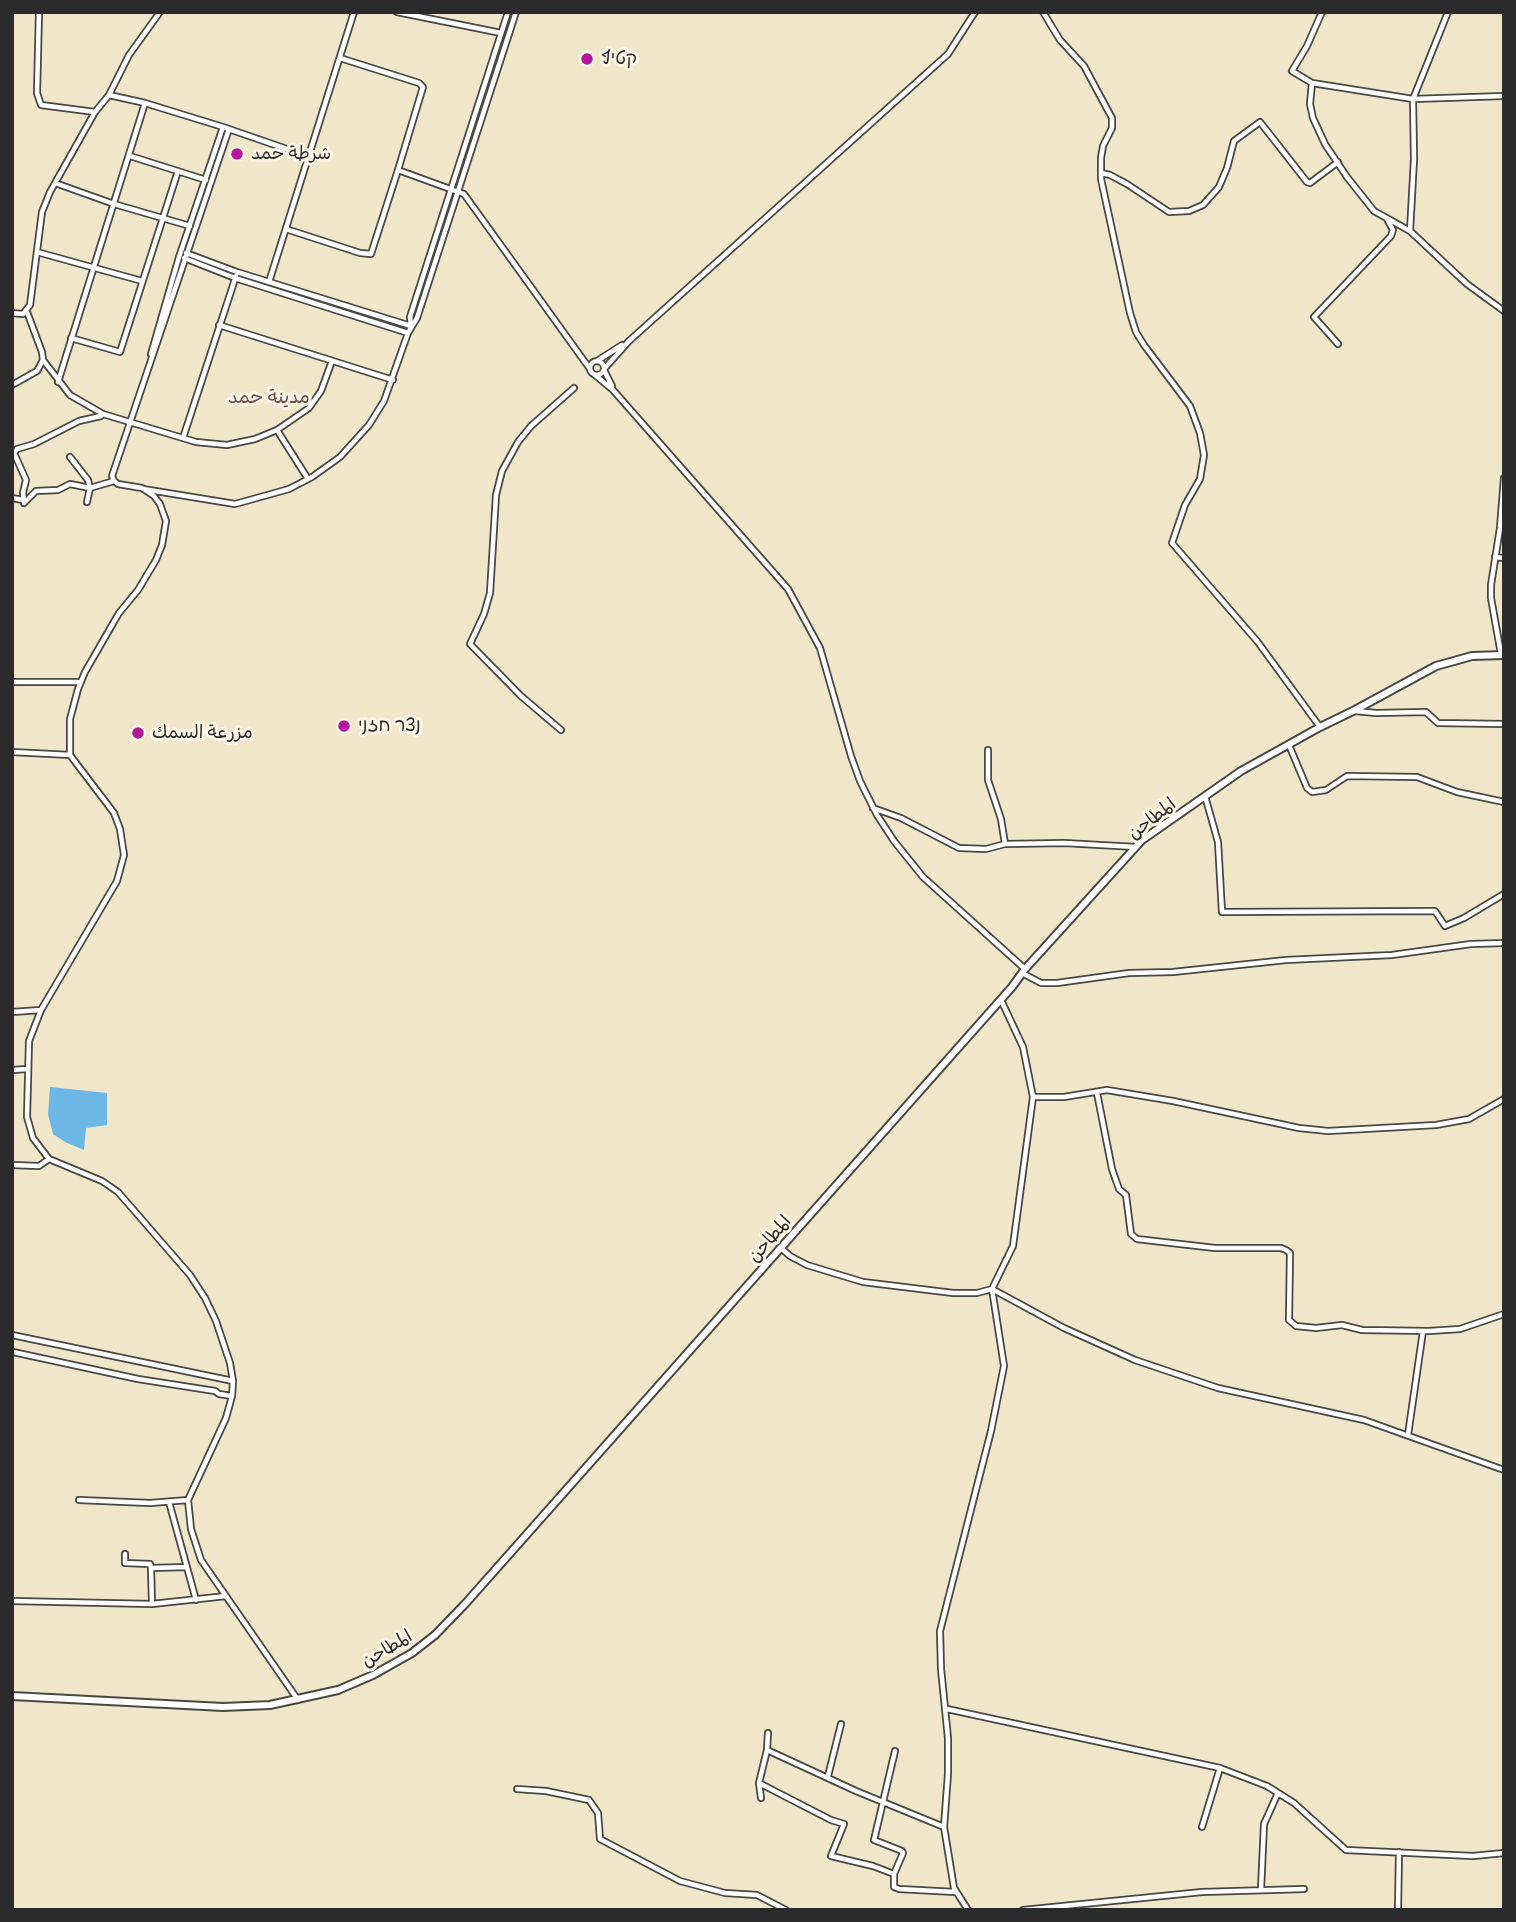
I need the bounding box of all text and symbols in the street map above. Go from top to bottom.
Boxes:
place label: קטיף [601,48,637,70]
marker: קטיף [579,51,595,67]
place label: شرطة حمد [251,143,331,165]
marker: شرطة حمد [229,146,245,162]
district label: مدينة حمد [228,387,310,409]
place label: נצר חזני [358,715,421,737]
marker: נצר חזני [336,718,352,734]
place label: مزرعة السمك [152,722,253,744]
marker: مزرعة السمك [130,725,146,741]
street label: المطاحن [1124,794,1180,844]
street label: المطاحن [744,1211,796,1267]
street label: المطاحن [358,1626,416,1672]

